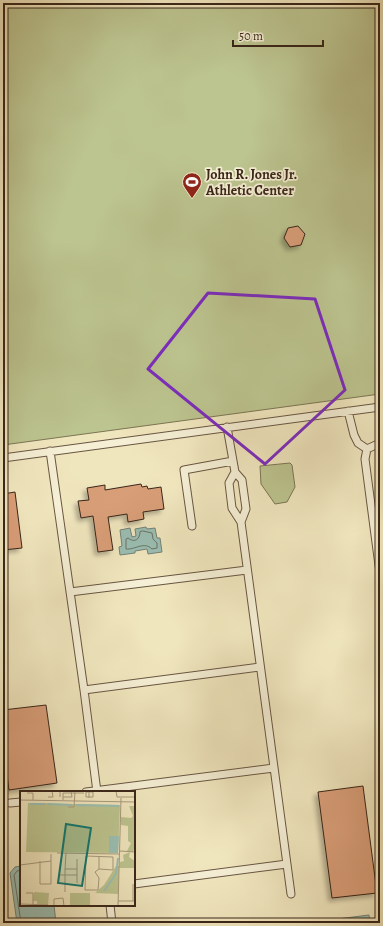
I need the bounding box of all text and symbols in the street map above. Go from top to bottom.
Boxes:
scale bar [233,22,323,48]
text: 50 m [239,28,263,44]
place label: John R. Jones Jr. Athletic Center [205,165,297,200]
sports icon: John R. Jones Jr. Athletic Center [181,171,203,199]
inset map [20,791,135,906]

